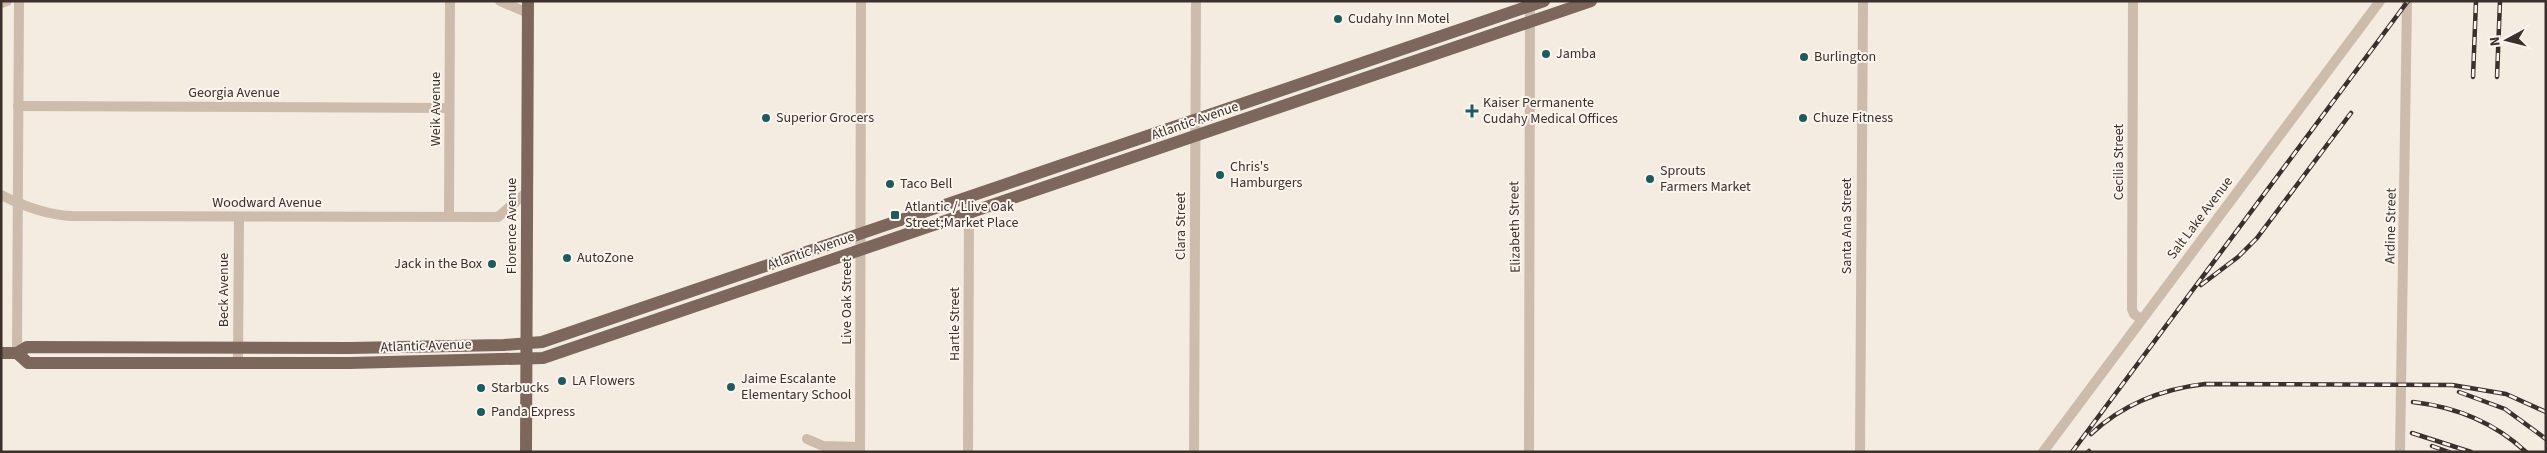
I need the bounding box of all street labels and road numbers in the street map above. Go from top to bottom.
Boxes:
street label: Weik Avenue [426,72,446,146]
street label: Georgia Avenue [188,83,280,103]
street label: Atlantic Avenue [1149,97,1241,145]
street label: Cecilia Street [2109,123,2129,200]
street label: Salt Lake Avenue [2162,172,2238,264]
street label: Santa Ana Street [1837,177,1857,274]
street label: Florence Avenue [502,178,522,274]
street label: Elizabeth Street [1504,181,1526,273]
street label: Ardine Street [2380,188,2402,264]
street label: Clara Street [1171,192,1191,260]
street label: Woodward Avenue [212,193,322,213]
street label: Atlantic Avenue [765,227,857,275]
street label: Beck Avenue [214,253,234,327]
street label: Live Oak Street [837,257,857,345]
street label: Hartle Street [945,287,965,361]
street label: Atlantic Avenue [380,334,472,358]

